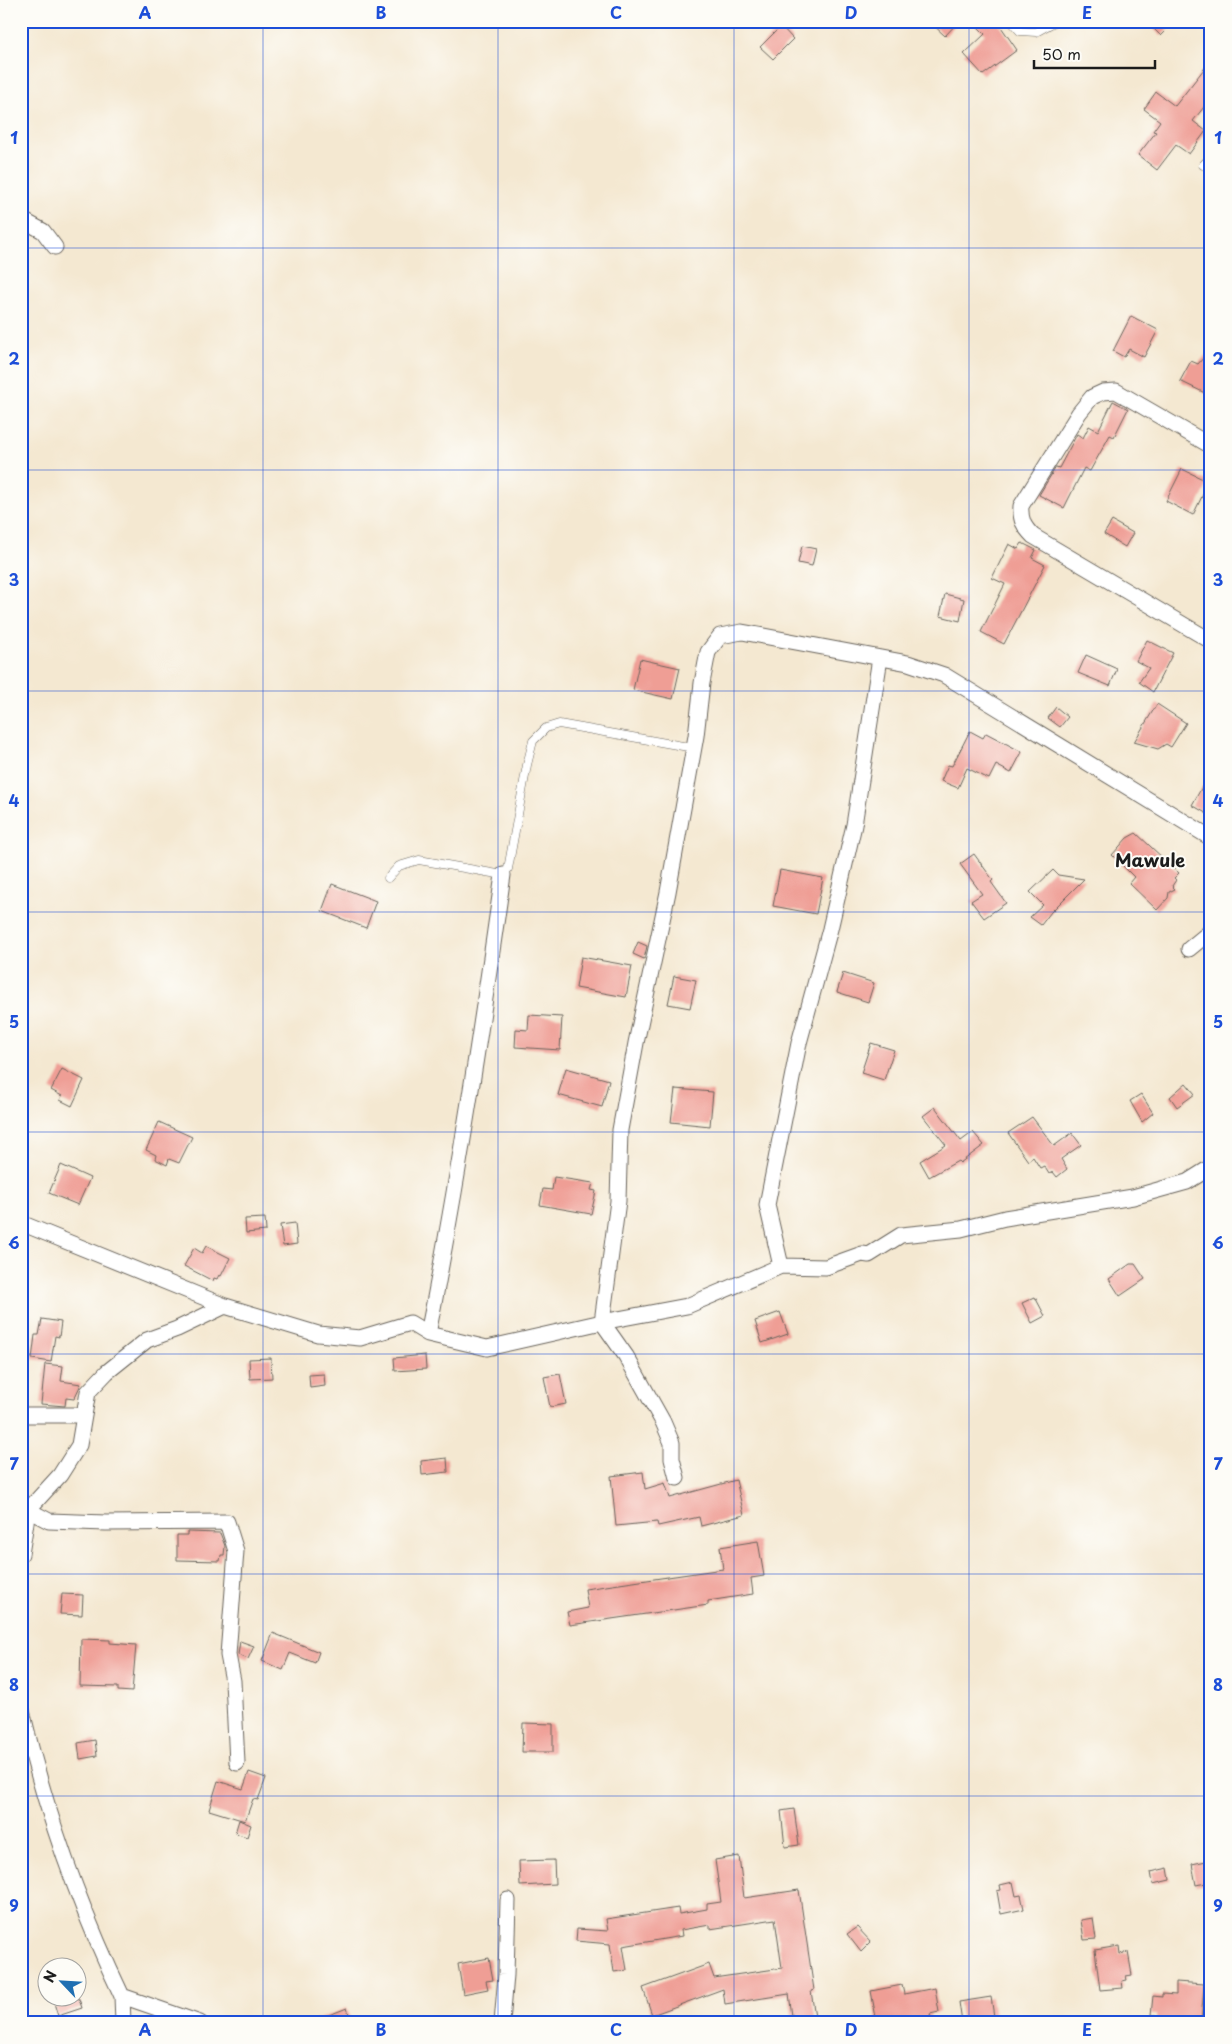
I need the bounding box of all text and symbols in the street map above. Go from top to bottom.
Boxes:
text: A [139,0,152,24]
text: B [376,0,387,24]
text: C [610,0,622,24]
text: D [845,0,857,24]
text: E [1082,0,1092,24]
scale bar [1034,38,1156,70]
text: 50 m [1042,42,1081,65]
text: 1 [10,125,18,149]
text: 1 [1214,125,1222,149]
text: 2 [8,346,20,370]
text: 2 [1212,346,1224,370]
text: 3 [9,567,19,591]
text: 3 [1213,567,1223,591]
text: 4 [9,788,20,812]
text: 4 [1213,788,1224,812]
district label: Mawule [1115,846,1185,873]
text: 5 [9,1009,19,1033]
text: 5 [1213,1009,1223,1033]
text: 6 [8,1230,20,1254]
text: 6 [1212,1230,1224,1254]
text: 7 [9,1451,19,1475]
text: 7 [1213,1451,1223,1475]
text: 8 [9,1672,19,1696]
text: 8 [1213,1672,1223,1696]
text: 9 [9,1893,19,1917]
text: 9 [1213,1893,1223,1917]
north arrow [38,1956,88,2006]
text: N [38,1967,62,1986]
text: A [139,2017,152,2041]
text: B [376,2017,387,2041]
text: C [610,2017,622,2041]
text: D [845,2017,857,2041]
text: E [1082,2017,1092,2041]

